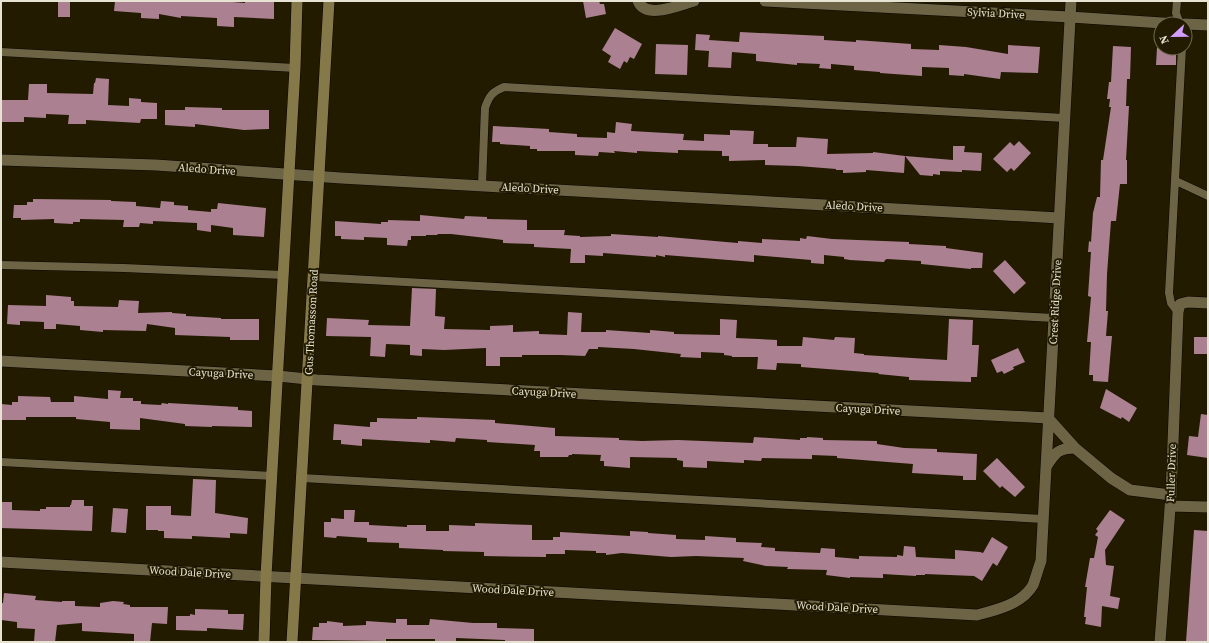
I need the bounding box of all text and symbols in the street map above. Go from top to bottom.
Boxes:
street label: Sylvia Drive [967,5,1025,23]
north arrow [1153,16,1193,56]
text: N [1156,33,1173,46]
street label: Aledo Drive [178,160,237,179]
street label: Aledo Drive [501,180,559,198]
street label: Aledo Drive [825,198,883,216]
street label: Crest Ridge Drive [1046,259,1065,345]
street label: Gus Thomasson Road [301,268,322,375]
street label: Cayuga Drive [188,364,254,383]
street label: Cayuga Drive [511,383,577,402]
street label: Cayuga Drive [835,400,901,419]
street label: Fuller Drive [1163,443,1180,502]
street label: Wood Dale Drive [149,563,232,582]
street label: Wood Dale Drive [472,581,555,600]
street label: Wood Dale Drive [796,598,879,617]

